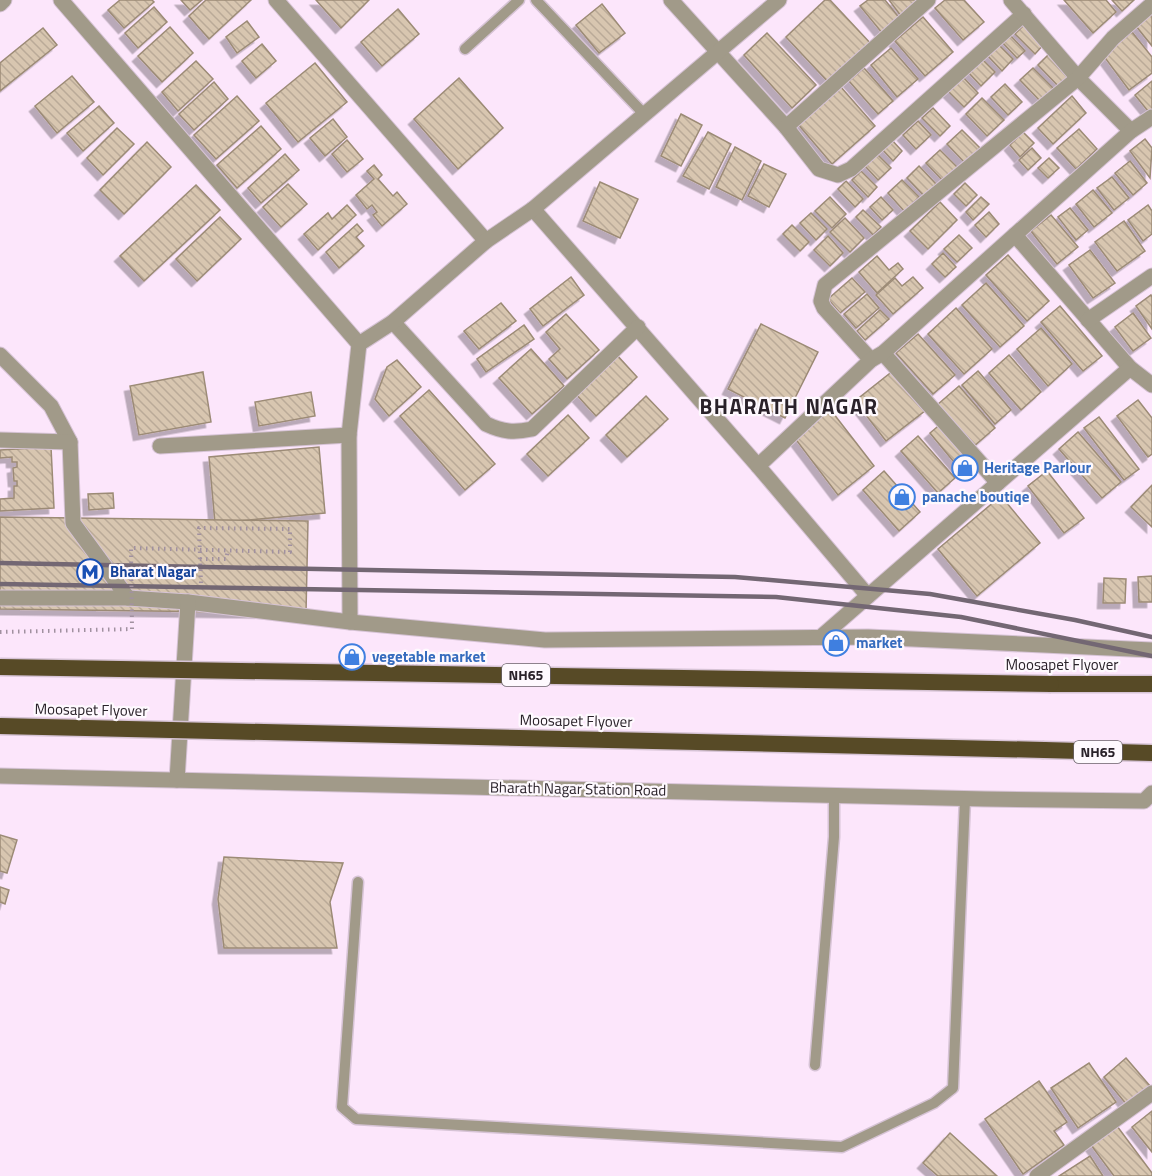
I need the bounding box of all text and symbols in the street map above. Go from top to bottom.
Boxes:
district label: BHARATH NAGAR [699,390,879,422]
shop icon: Heritage Parlour [950,453,980,483]
place label: Heritage Parlour [984,456,1092,479]
shop icon: panache boutiqe [887,482,917,512]
place label: panache boutiqe [922,485,1030,508]
metro station icon: Bharat Nagar [75,557,105,587]
place label: Bharat Nagar [110,560,197,583]
shop icon: market [821,628,851,658]
place label: market [856,631,903,654]
shop icon: vegetable market [337,642,367,672]
place label: vegetable market [372,645,486,668]
street label: Moosapet Flyover [1006,653,1118,676]
road number: NH65 [502,664,550,686]
street label: Moosapet Flyover [34,697,148,722]
street label: Moosapet Flyover [519,708,633,733]
road number: NH65 [1074,741,1122,763]
street label: Bharath Nagar Station Road [490,775,666,802]

